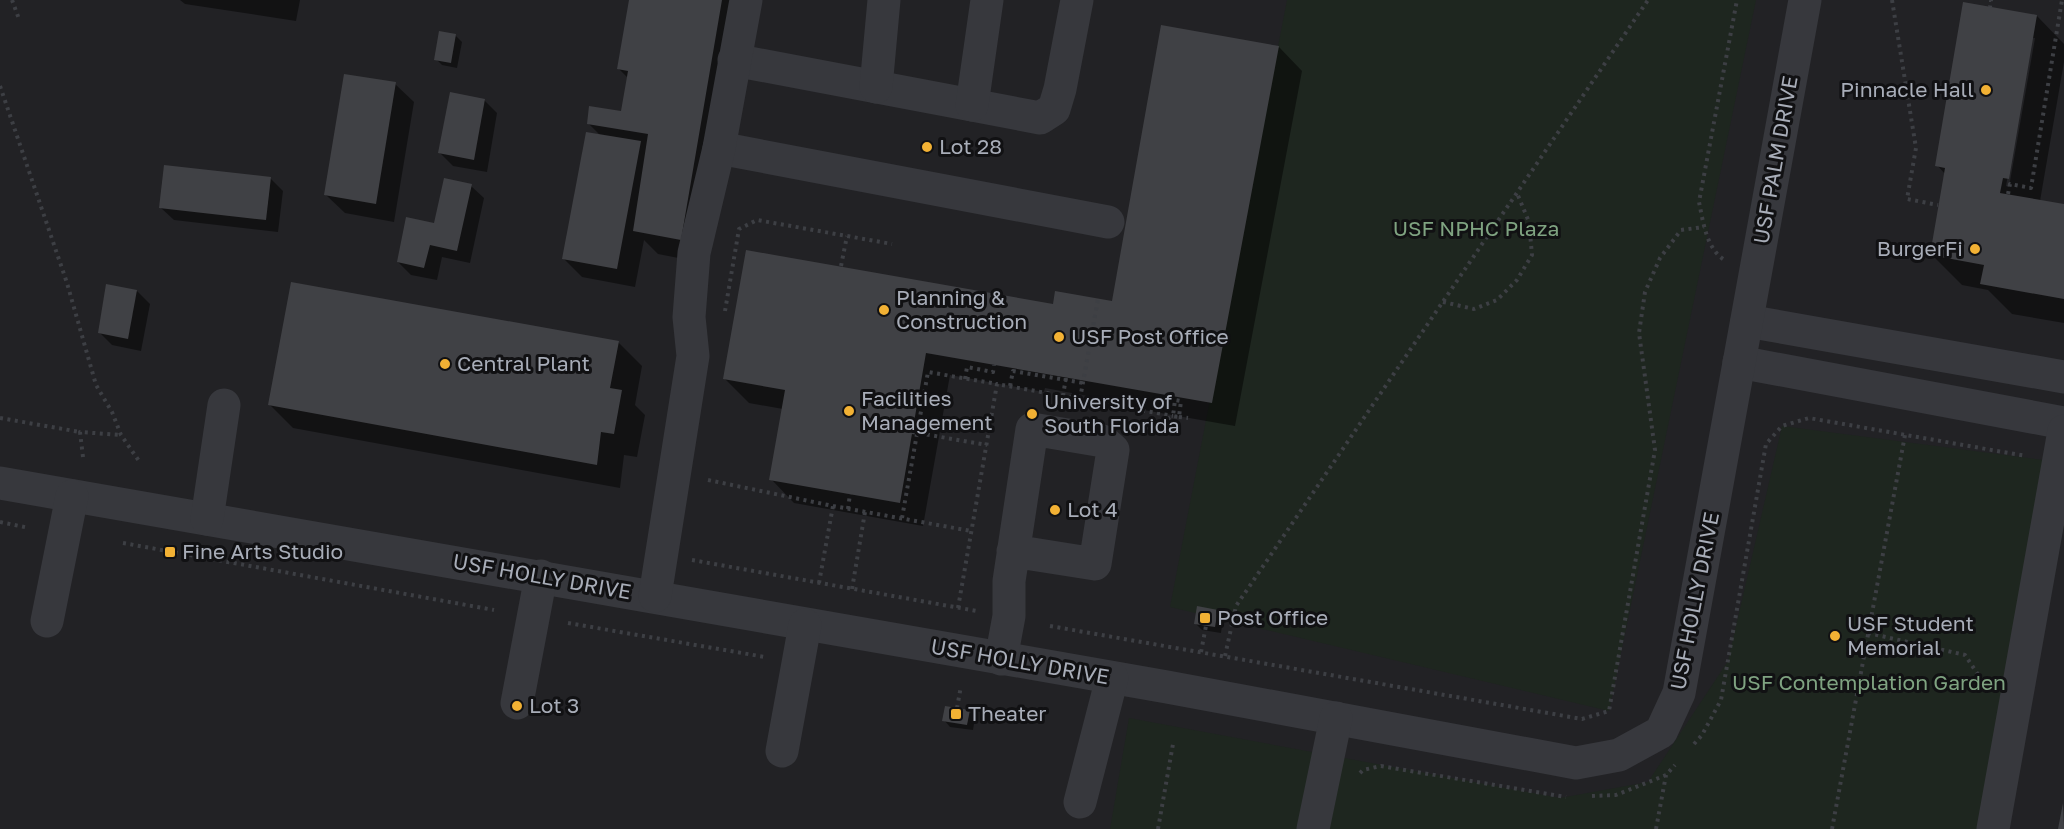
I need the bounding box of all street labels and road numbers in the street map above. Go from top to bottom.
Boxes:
street label: USF PALM DRIVE [1747,74,1803,246]
street label: USF HOLLY DRIVE [1664,510,1724,692]
street label: USF HOLLY DRIVE [451,548,633,604]
street label: USF HOLLY DRIVE [929,633,1111,689]

